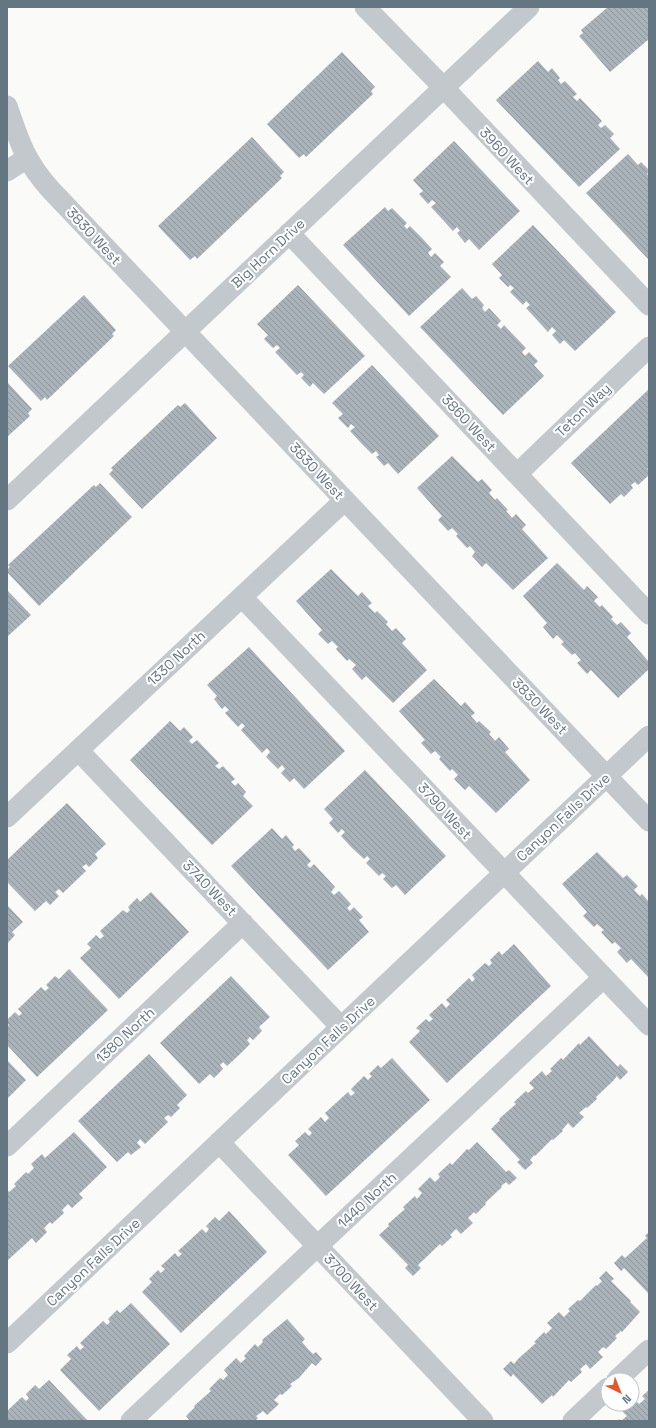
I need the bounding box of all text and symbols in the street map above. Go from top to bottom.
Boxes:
street label: 3960 West [476,124,538,188]
street label: 3830 West [63,203,125,269]
street label: Big Horn Drive [227,214,309,292]
street label: Teton Way [551,379,615,441]
street label: 3860 West [438,390,500,456]
street label: 3830 West [286,438,348,504]
street label: 1330 North [143,626,209,690]
street label: 3830 West [508,674,572,738]
street label: Canyon Falls Drive [512,769,614,865]
street label: 3790 West [414,779,476,843]
street label: 3740 West [179,856,241,920]
street label: Canyon Falls Drive [277,992,379,1088]
street label: 1380 North [92,1003,158,1067]
street label: 1440 North [334,1168,400,1232]
street label: Canyon Falls Drive [42,1214,144,1310]
street label: 3700 West [320,1250,382,1314]
north arrow [600,1372,640,1412]
text: N [619,1392,634,1407]

